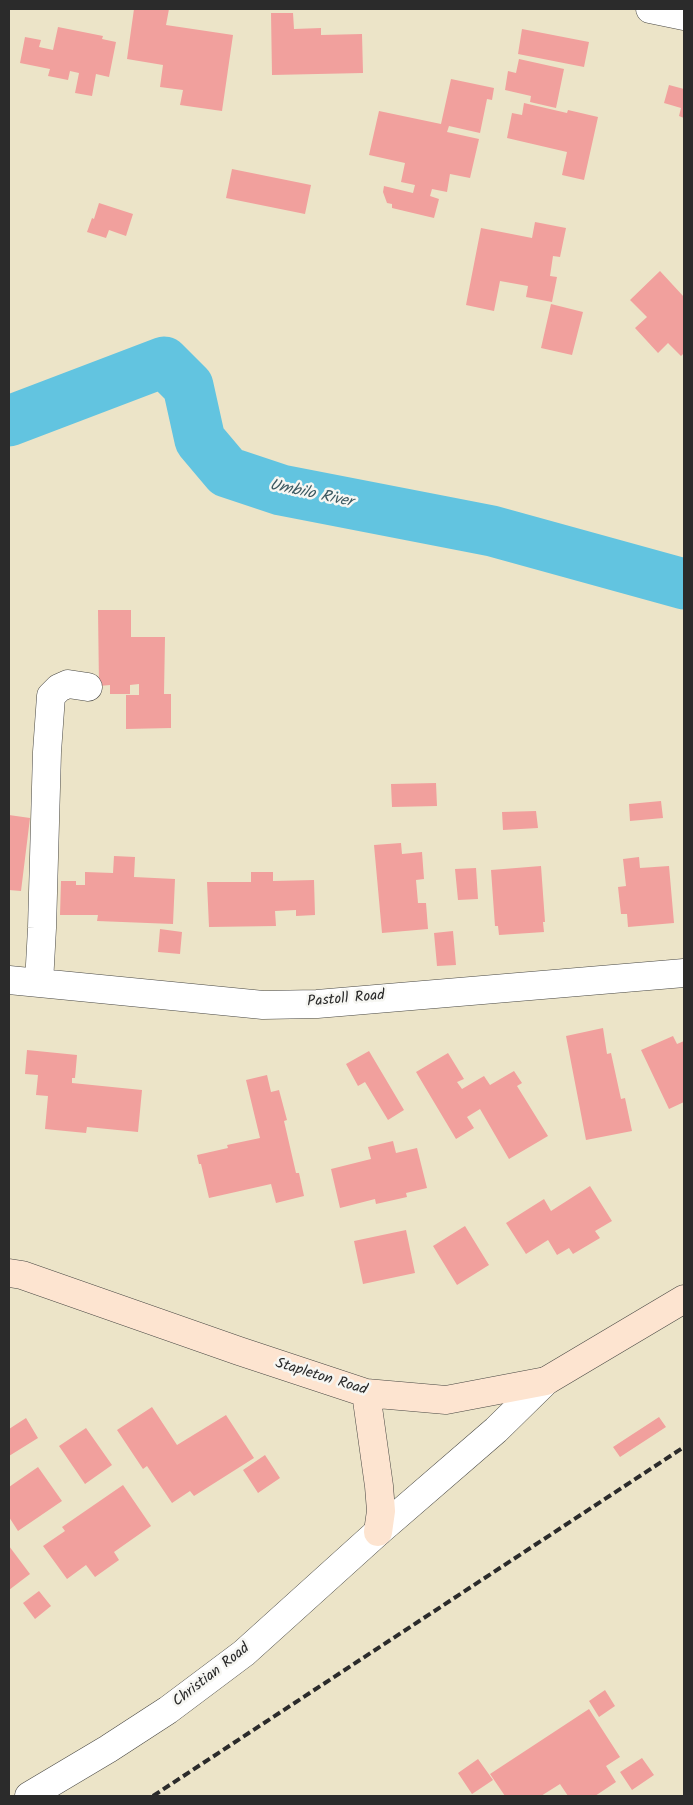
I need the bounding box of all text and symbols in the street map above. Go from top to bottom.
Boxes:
water label: Umbilo River [268,477,354,513]
street label: Pastoll Road [307,988,385,1012]
street label: Stapleton Road [273,1355,369,1401]
street label: Christian Road [170,1640,254,1712]

